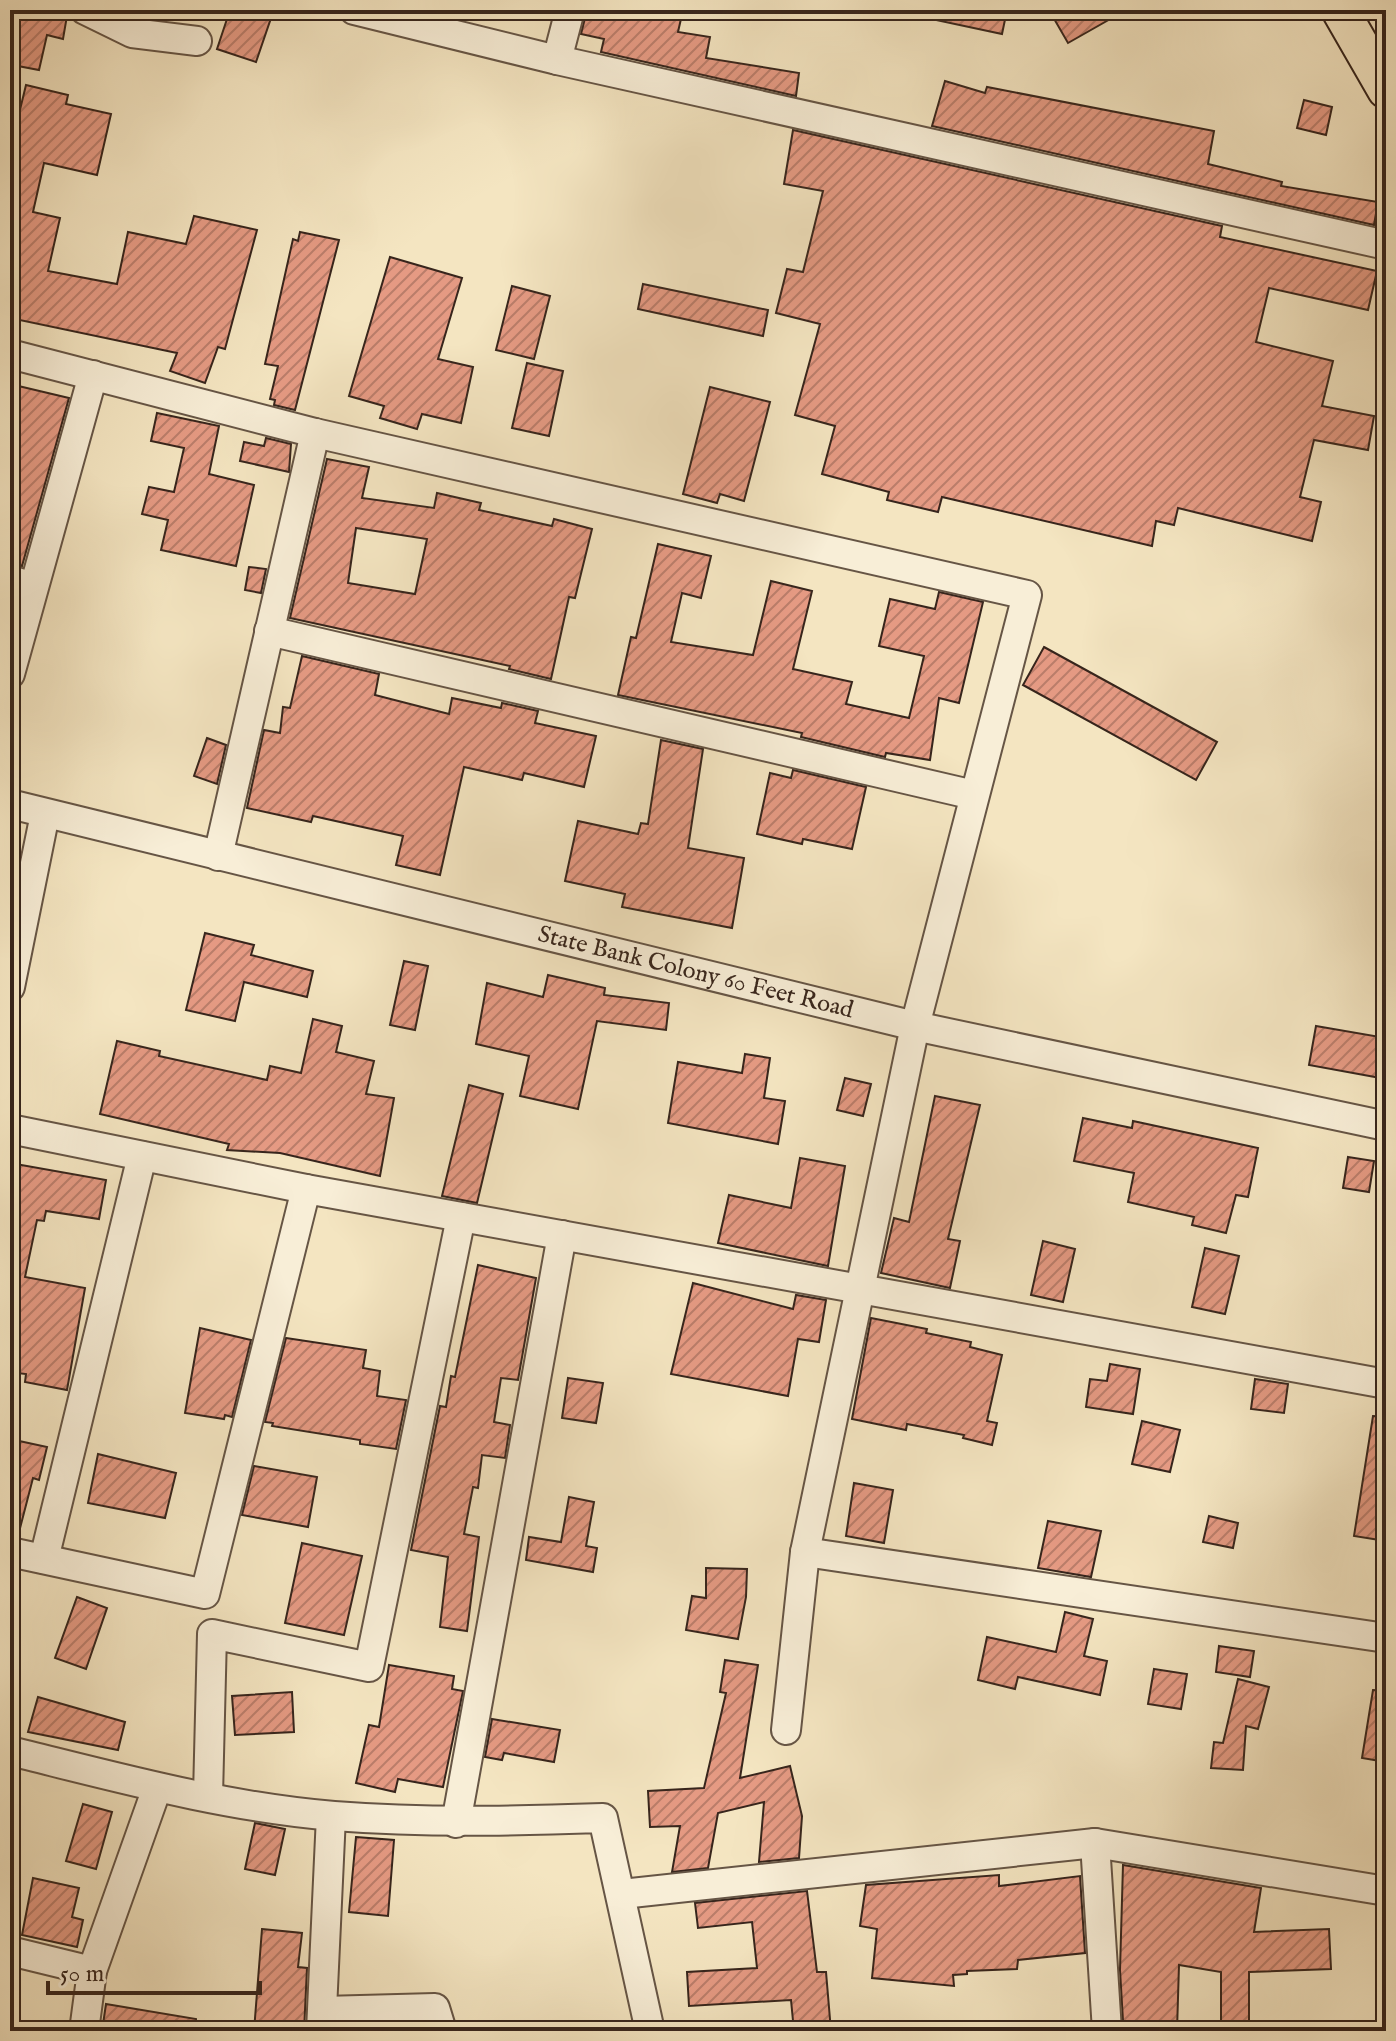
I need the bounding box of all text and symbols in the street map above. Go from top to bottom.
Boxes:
street label: State Bank Colony 60 Feet Road [535,919,857,1026]
scale bar [48,1945,260,1995]
text: 50 m [60,1959,104,1990]

